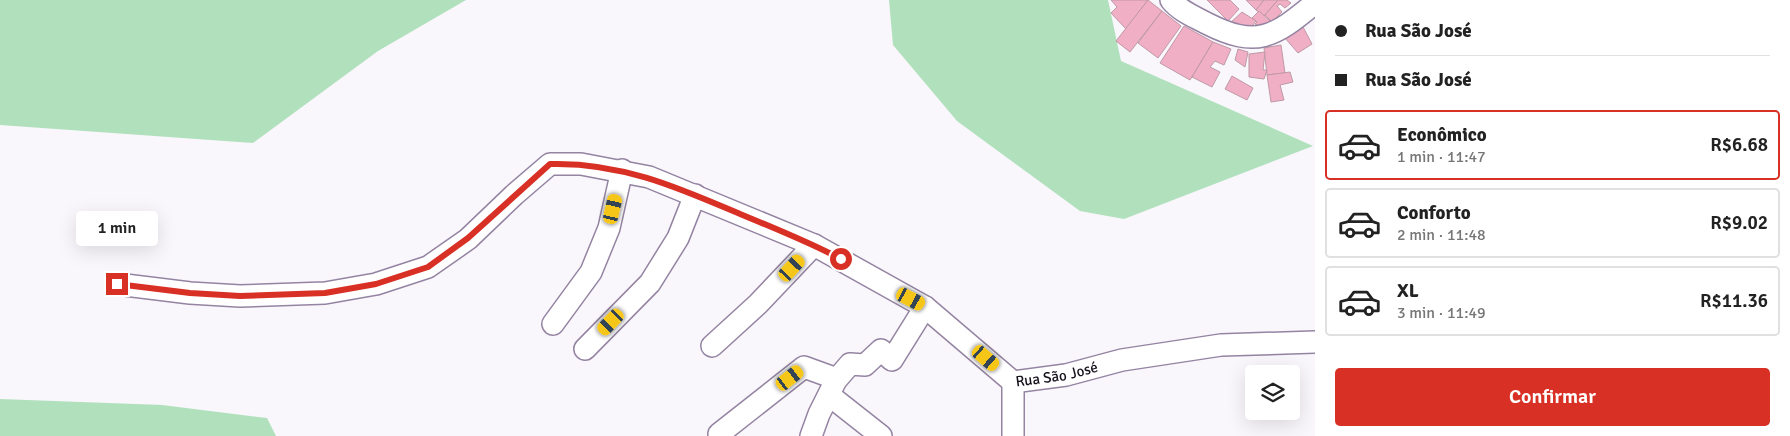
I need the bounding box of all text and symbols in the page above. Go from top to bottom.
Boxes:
text: Rua São José [1365,19,1472,43]
text: Rua São José [1365,68,1472,92]
icon: car [1337,123,1382,168]
text: Econômico [1397,123,1487,147]
text: R$6.68 [1710,133,1768,157]
text: 1 min · 11:47 [1397,147,1486,167]
car [602,193,623,225]
icon: car [1337,201,1382,246]
text: Conforto [1397,201,1471,225]
text: R$9.02 [1710,211,1768,235]
callout: 1 min [76,212,158,246]
text: 1 min [98,218,136,238]
text: 2 min · 11:48 [1397,225,1486,245]
route start [830,248,852,270]
car [776,252,807,284]
route end [106,273,128,295]
icon: car [1337,279,1382,324]
text: XL [1397,279,1419,303]
car [894,285,927,313]
text: R$11.36 [1700,289,1768,313]
text: 3 min · 11:49 [1397,303,1486,323]
car [595,306,626,338]
car [969,342,1002,374]
street label: Rua São José [1014,358,1100,391]
car [773,363,806,393]
map controls [1245,365,1300,420]
button: layers [1245,365,1300,420]
button: Confirmar [1335,368,1770,426]

